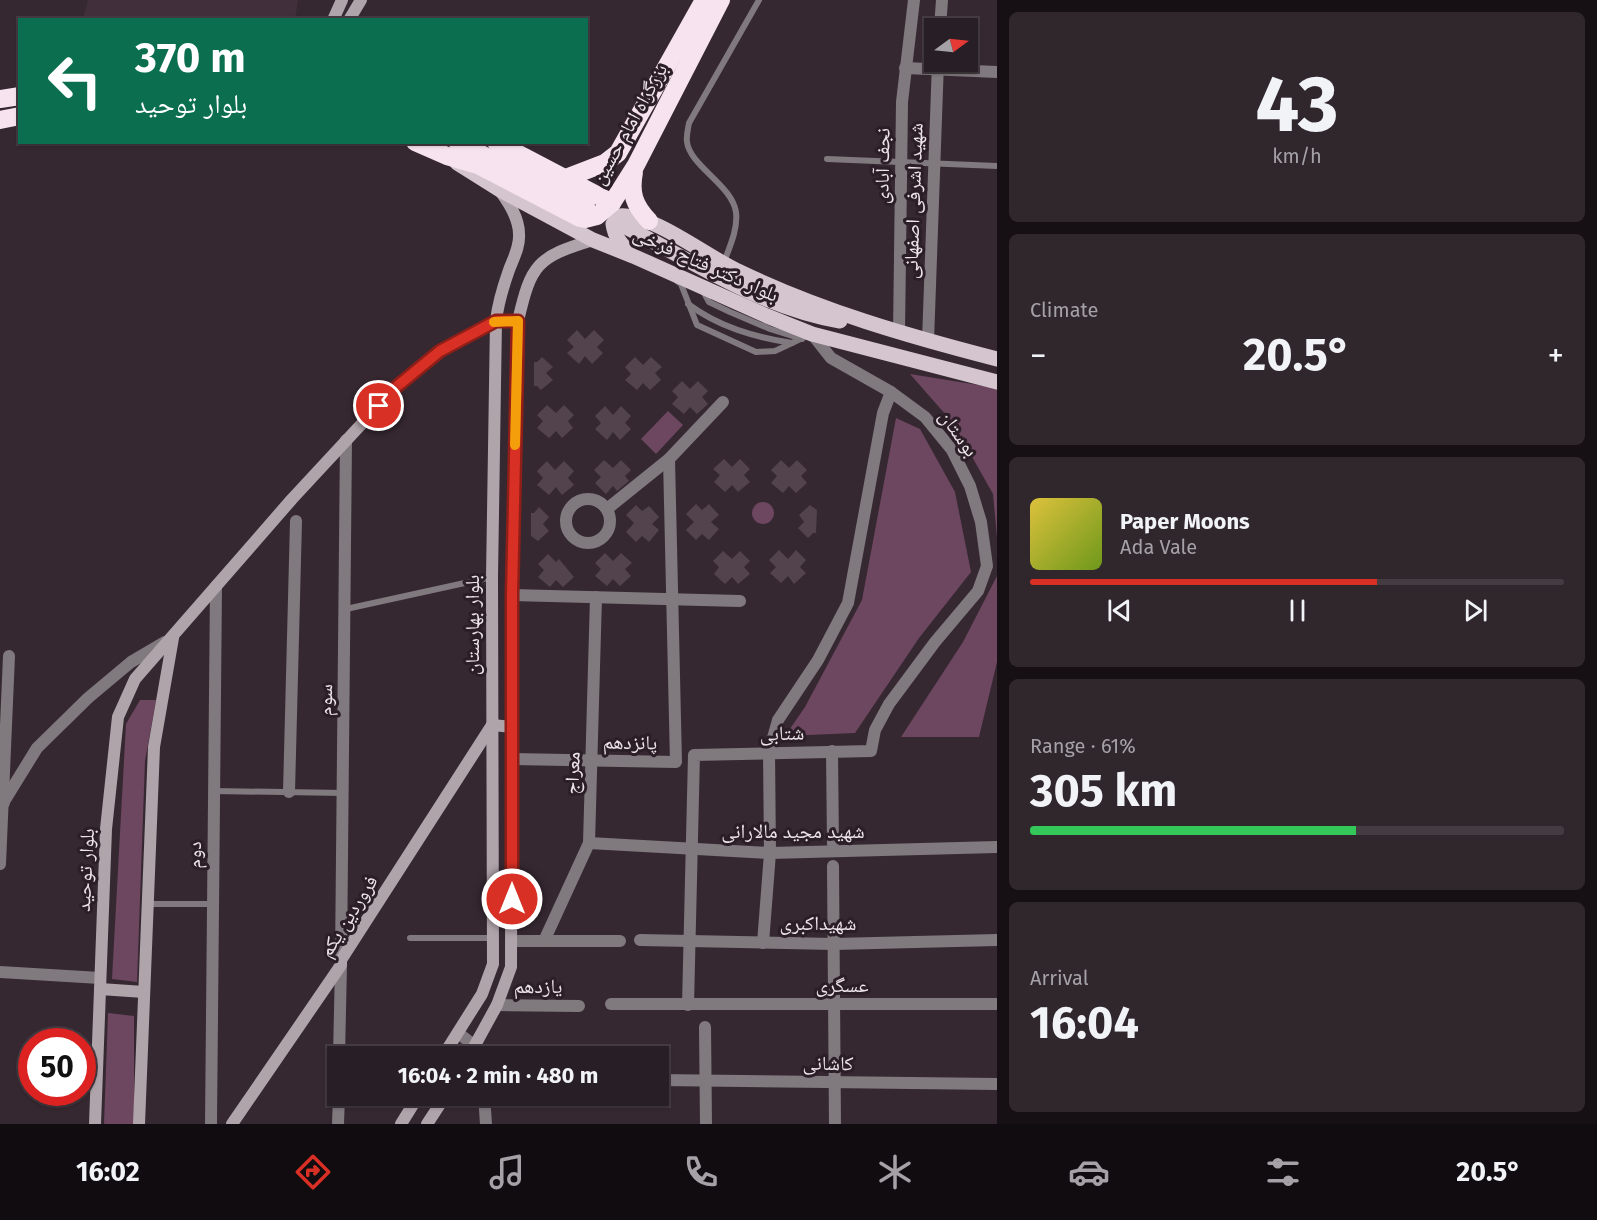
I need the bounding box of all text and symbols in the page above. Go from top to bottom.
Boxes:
north arrow [924,18,978,72]
map controls [924,18,978,72]
text: 370 m [135,33,246,83]
icon: left [36,42,114,120]
text: 43 [1255,58,1339,152]
street label: بزرگراه امام حسین [586,59,674,190]
text: بلوار توحید [135,88,247,120]
street label: شهید اشرفی اصفهانی [898,122,928,280]
street label: نجف آبادی [869,128,895,204]
text: km/h [1272,144,1322,168]
street label: بلوار دکتر فتاح فرخی [629,221,782,308]
text: Climate [1030,298,1098,322]
text: 20.5° [1243,328,1351,382]
text: − [1030,336,1047,376]
text: + [1548,336,1564,376]
pin [353,380,404,431]
icon: arrive [362,389,395,422]
street label: بوستان [934,405,984,461]
text: Paper Moons [1120,508,1250,535]
text: Ada Vale [1120,535,1197,559]
street label: بلوار بهارستان [460,575,484,675]
icon: previous [1103,594,1136,627]
icon: pause [1281,594,1314,627]
icon: next [1459,594,1492,627]
street label: سوم [313,684,339,716]
street label: شتابی [759,721,805,745]
street label: پانزدهم [603,730,658,756]
text: Range · 61% [1030,734,1136,758]
street label: معراج [559,751,586,795]
text: 305 km [1030,764,1177,818]
street label: شهید مجید مالارانی [721,819,865,843]
street label: بلوار توحید [71,828,99,912]
street label: دوم [182,841,208,869]
position arrow [480,867,544,931]
street label: فروردین یکم [313,870,384,963]
street label: شهیداکبری [780,911,856,935]
text: Arrival [1030,966,1089,990]
street label: عسگری [816,973,868,997]
street label: یازدهم [514,974,562,1000]
text: 16:04 [1030,996,1139,1050]
speed limit sign: 50 [18,1028,96,1106]
street label: کاشانی [802,1051,854,1075]
text: 16:04 · 2 min · 480 m [398,1062,598,1089]
icon: directions [292,1151,334,1193]
icon: music [486,1151,528,1193]
icon: phone [680,1151,722,1193]
icon: climate [874,1151,916,1193]
icon: car [1068,1151,1110,1193]
icon: filters [1262,1151,1304,1193]
text: 16:02 [76,1156,140,1188]
text: 20.5° [1456,1156,1521,1188]

